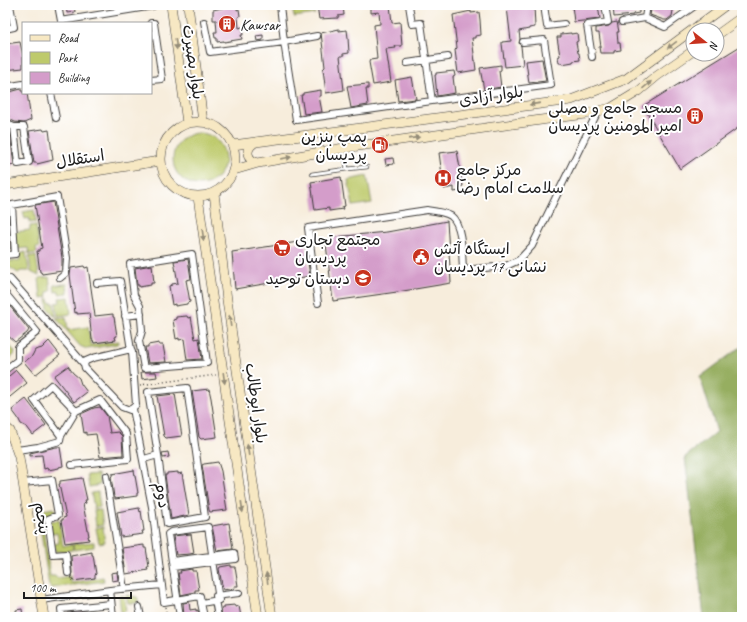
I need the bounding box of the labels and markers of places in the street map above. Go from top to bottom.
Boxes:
building icon: Kawsar [217,14,237,34]
place label: Kawsar [240,15,281,35]
place label: مسجد جامع و مصلی امیر المومنین پردیسان [548,98,682,136]
building icon: مسجد جامع و مصلی امیر المومنین پردیسان [685,106,705,126]
place label: پمپ بنزین پردیسان [301,127,367,165]
fuel station icon: پمپ بنزین پردیسان [370,135,390,155]
place label: مرکز جامع سلامت امام رضا [456,160,564,200]
hospital icon: مرکز جامع سلامت امام رضا [433,168,453,188]
place label: مجتمع تجاری پردیسان [295,230,380,268]
supermarket icon: مجتمع تجاری پردیسان [272,238,292,258]
place label: ایستگاه آتش نشانی 17 پردیسان [434,239,547,277]
public building icon: ایستگاه آتش نشانی 17 پردیسان [411,247,431,267]
school or university icon: دبستان توحید [353,268,373,288]
place label: دبستان توحید [266,269,350,289]

